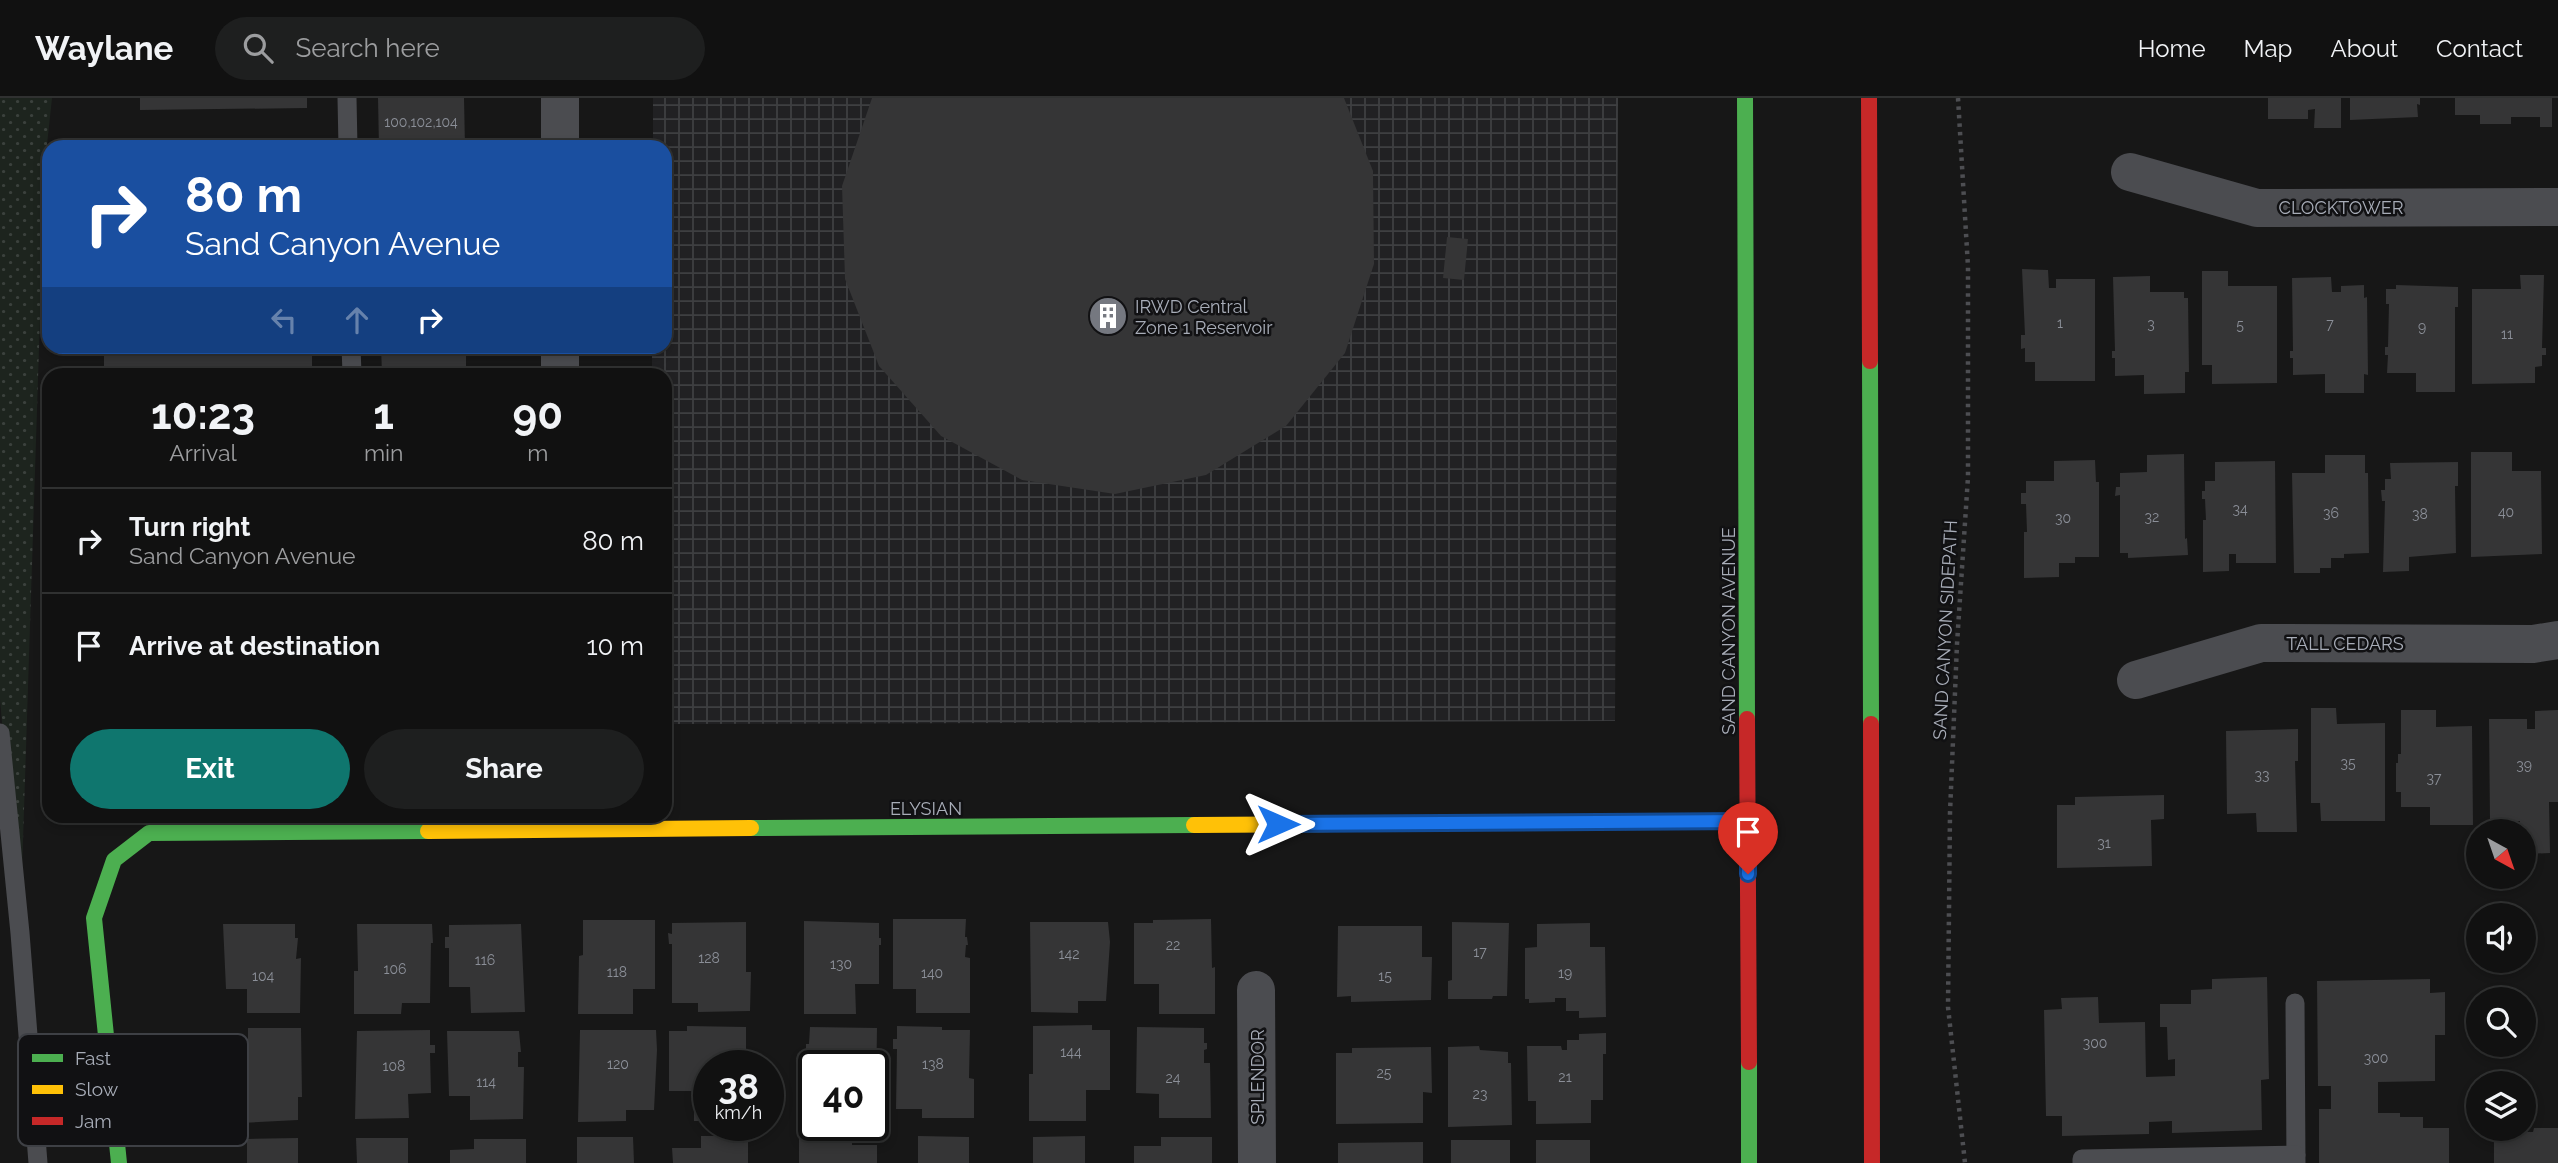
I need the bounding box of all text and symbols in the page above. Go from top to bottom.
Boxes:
search box [215,17,705,80]
text: Waylane [35,29,173,68]
icon: search [239,29,277,67]
text: Search here [295,33,440,63]
text: Home [2138,34,2206,63]
text: Map [2244,34,2292,63]
text: About [2330,34,2398,63]
text: Contact [2436,34,2523,63]
house number: 100,102,104 [384,114,458,130]
text: 80 m [185,166,302,223]
icon: right [70,168,161,259]
street label: CLOCKTOWER [2279,197,2404,218]
text: Sand Canyon Avenue [185,225,500,262]
building icon: IRWD Central Zone 1 Reservoir [1087,295,1129,337]
place label: IRWD Central Zone 1 Reservoir [1135,296,1273,338]
icon: left [265,301,303,339]
icon: ahead [338,301,376,339]
icon: right [411,301,449,339]
house number: 1 [2057,315,2063,331]
house number: 3 [2147,316,2155,332]
house number: 7 [2326,316,2334,332]
house number: 5 [2236,317,2244,333]
house number: 9 [2418,319,2426,335]
house number: 11 [2501,326,2513,342]
text: 10:23 [151,390,255,439]
text: 1 [373,390,394,439]
text: 90 [512,390,563,439]
text: Arrival [169,439,237,466]
text: min [364,439,404,466]
text: m [527,439,548,466]
house number: 34 [2232,501,2248,517]
house number: 40 [2498,504,2514,520]
house number: 36 [2323,505,2339,521]
house number: 38 [2412,506,2428,522]
house number: 32 [2145,509,2159,525]
house number: 30 [2055,510,2071,526]
text: Turn right [129,512,250,542]
street label: SAND CANYON SIDEPATH [1929,520,1961,740]
icon: right [70,522,108,560]
text: 80 m [582,526,644,556]
street label: SAND CANYON AVENUE [1718,527,1739,735]
text: Sand Canyon Avenue [129,542,356,569]
icon: arrive [70,627,108,665]
text: Arrive at destination [129,631,380,661]
text: 10 m [586,631,644,661]
street label: TALL CEDARS [2286,633,2404,654]
button: Exit [70,729,350,809]
button: Share [364,729,644,809]
house number: 35 [2340,755,2356,771]
house number: 39 [2516,757,2532,773]
house number: 33 [2255,767,2269,783]
house number: 37 [2427,770,2442,786]
position arrow [1241,787,1315,861]
street label: ELYSIAN [890,798,962,819]
pin [1718,802,1778,874]
icon: arrive [1729,813,1767,851]
north arrow [2466,819,2536,889]
map controls [2466,819,2536,1141]
house number: 31 [2097,835,2111,851]
button: sound [2466,903,2536,973]
house number: 22 [1166,937,1180,953]
house number: 17 [1473,944,1487,960]
house number: 142 [1059,946,1079,962]
house number: 128 [698,950,720,966]
house number: 116 [475,952,495,968]
house number: 130 [830,956,852,972]
house number: 106 [383,961,407,977]
house number: 118 [607,964,627,980]
house number: 140 [921,965,943,981]
house number: 19 [1558,965,1572,981]
house number: 104 [252,968,274,984]
house number: 15 [1378,968,1392,984]
button: search [2466,987,2536,1057]
street label: SPLENDOR [1247,1029,1268,1125]
legend [18,1034,248,1146]
house number: 300 [2083,1035,2107,1051]
house number: 144 [1060,1044,1082,1060]
text: Fast [75,1047,111,1069]
speed limit sign: 40 [798,1050,889,1141]
house number: 300 [2364,1050,2388,1066]
house number: 120 [607,1056,629,1072]
house number: 138 [922,1056,944,1072]
house number: 108 [383,1058,405,1074]
house number: 25 [1377,1065,1392,1081]
text: 38 [718,1066,759,1107]
house number: 21 [1558,1069,1572,1085]
house number: 24 [1166,1070,1181,1086]
button: layers [2466,1071,2536,1141]
house number: 114 [476,1074,496,1090]
text: Slow [75,1078,119,1100]
house number: 23 [1473,1086,1487,1102]
text: km/h [715,1102,762,1123]
text: Jam [75,1110,112,1132]

